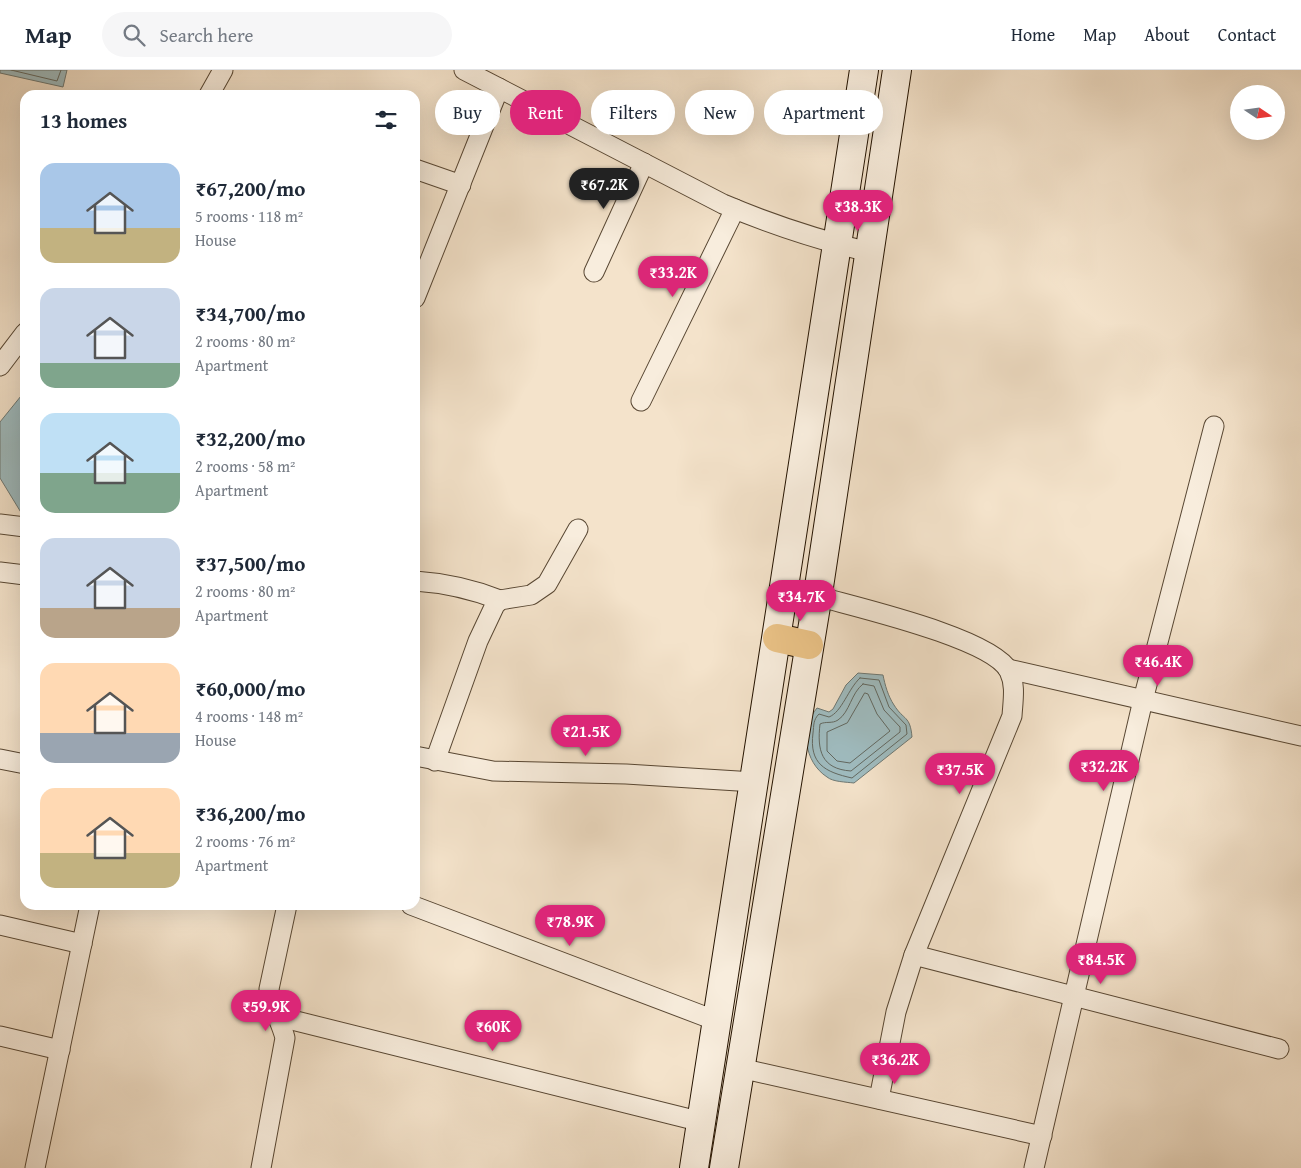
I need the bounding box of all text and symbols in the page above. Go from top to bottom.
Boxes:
search box [102,12,452,57]
text: Map [25,17,72,52]
icon: search [120,21,148,49]
text: Search here [160,21,253,49]
text: Home [1011,21,1055,48]
text: Map [1083,21,1116,48]
text: About [1144,21,1190,48]
text: Contact [1218,21,1276,48]
north arrow [1230,85,1285,140]
map controls [1230,85,1285,140]
chip: Buy [435,90,500,135]
chip: Rent [510,90,581,135]
chip: Filters [591,90,675,135]
chip: New [685,90,754,135]
chip: Apartment [764,90,883,135]
text: 13 homes [40,105,127,136]
icon: filters [372,106,400,134]
pin: ₹67.2K [563,168,645,210]
text: ₹67.2K [580,172,628,196]
text: ₹67,200/mo [195,173,305,204]
icon: home [80,183,140,243]
pin: ₹38.3K [817,190,899,232]
text: ₹38.3K [834,194,882,218]
text: 5 rooms · 118 m² [195,204,303,228]
text: House [195,228,236,252]
pin: ₹33.2K [632,256,714,298]
text: ₹33.2K [649,260,697,284]
text: ₹34,700/mo [195,298,305,329]
icon: home [80,308,140,368]
text: 2 rooms · 80 m² [195,329,295,353]
text: Apartment [195,353,268,377]
text: ₹32,200/mo [195,423,305,454]
icon: home [80,433,140,493]
text: 2 rooms · 58 m² [195,454,295,478]
text: Apartment [195,478,268,502]
text: ₹37,500/mo [195,548,305,579]
icon: home [80,558,140,618]
text: 2 rooms · 80 m² [195,579,295,603]
pin: ₹34.7K [760,580,842,622]
text: ₹34.7K [777,584,825,608]
text: Apartment [195,603,268,627]
pin: ₹46.4K [1117,644,1199,687]
text: ₹46.4K [1134,649,1182,673]
text: ₹60,000/mo [195,673,305,704]
icon: home [80,683,140,743]
text: 4 rooms · 148 m² [195,704,303,728]
pin: ₹21.5K [545,714,627,757]
text: ₹21.5K [562,719,610,743]
text: House [195,728,236,752]
pin: ₹32.2K [1063,750,1145,792]
pin: ₹37.5K [919,752,1001,795]
text: ₹32.2K [1080,754,1128,778]
text: ₹37.5K [936,757,984,781]
text: ₹36,200/mo [195,798,305,829]
icon: home [80,808,140,868]
text: 2 rooms · 76 m² [195,829,295,853]
text: Apartment [195,853,268,877]
pin: ₹78.9K [529,904,611,947]
text: ₹78.9K [546,909,594,933]
pin: ₹84.5K [1060,942,1142,985]
text: ₹84.5K [1077,947,1125,971]
pin: ₹59.9K [225,990,307,1032]
text: ₹59.9K [242,994,290,1018]
pin: ₹60K [463,1010,523,1052]
text: ₹60K [476,1014,510,1038]
pin: ₹36.2K [854,1042,936,1085]
text: ₹36.2K [871,1047,919,1071]

